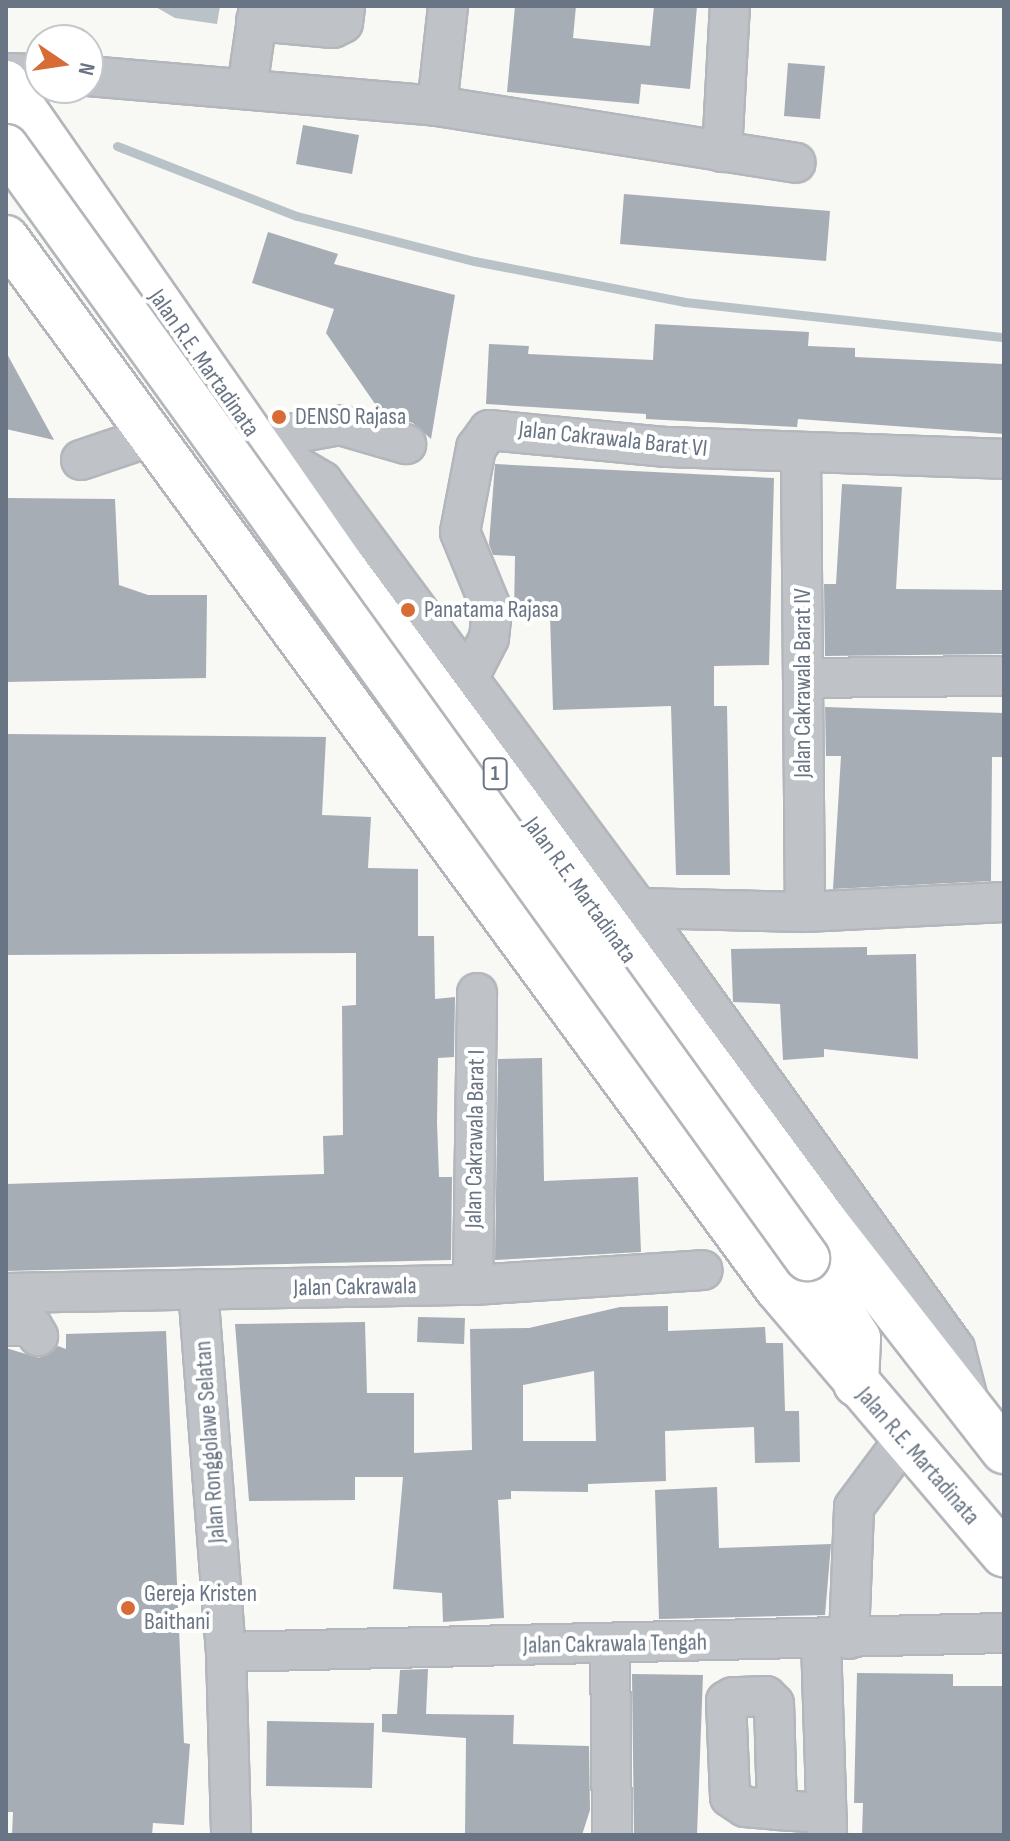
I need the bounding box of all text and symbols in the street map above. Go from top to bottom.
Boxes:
north arrow [24,24,104,104]
text: N [71,60,100,78]
street label: Jalan R.E. Martadinata [142,284,266,442]
place label: DENSO Rajasa [295,403,406,431]
marker: DENSO Rajasa [270,408,288,426]
street label: Jalan Cakrawala Barat VI [517,415,709,463]
street label: Jalan Cakrawala Barat IV [789,588,817,778]
place label: Panatama Rajasa [424,596,559,624]
marker: Panatama Rajasa [399,601,417,619]
road number: 1 [481,756,509,792]
street label: Jalan R.E. Martadinata [517,811,643,969]
street label: Jalan Cakrawala Barat I [459,1049,491,1229]
street label: Jalan Cakrawala [293,1272,417,1302]
street label: Jalan Ronggolawe Selatan [189,1340,231,1544]
street label: Jalan R.E. Martadinata [850,1381,986,1531]
place label: Gereja Kristen Baithani [144,1580,257,1636]
marker: Gereja Kristen Baithani [119,1599,137,1617]
street label: Jalan Cakrawala Tengah [523,1628,707,1660]

